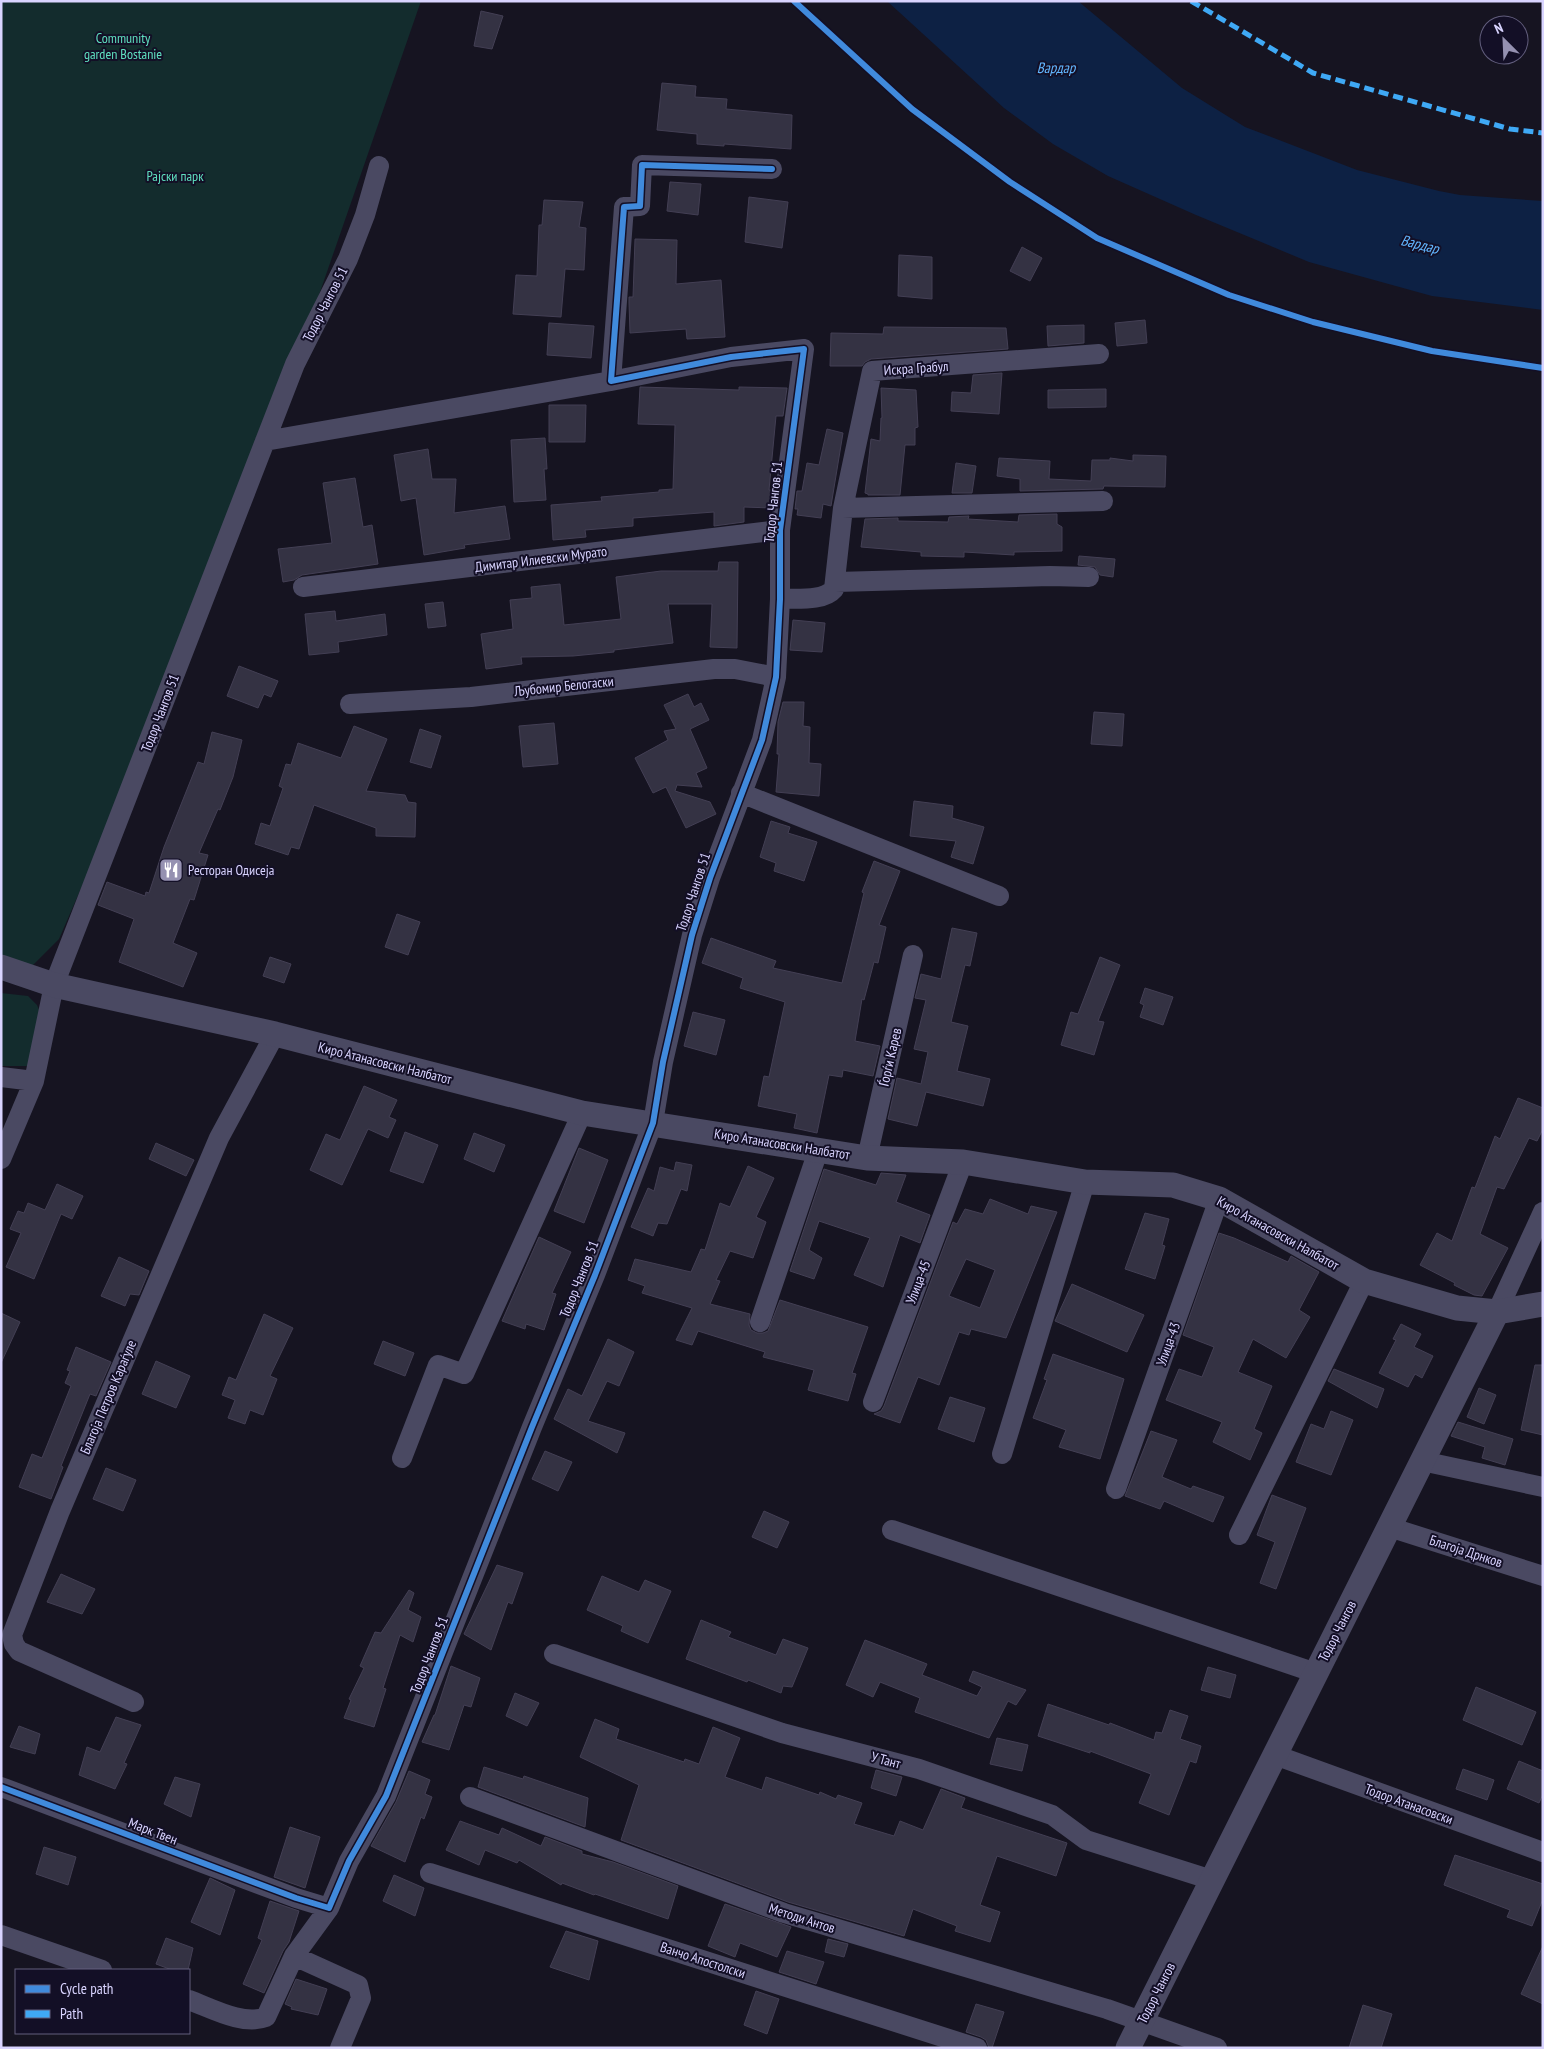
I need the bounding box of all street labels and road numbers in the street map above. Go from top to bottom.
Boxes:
street label: Тодор Чангов 51 [298,263,352,345]
street label: Искра Грабул [883,357,949,379]
street label: Тодор Чангов 51 [760,460,786,544]
street label: Димитар Илиевски Мурато [474,542,608,576]
street label: Тодор Чангов 51 [137,672,183,754]
street label: Љубомир Белогаски [512,672,615,700]
street label: Тодор Чангов 51 [672,850,714,934]
street label: Ѓорѓи Карев [875,1026,906,1088]
street label: Киро Атанасовски Налбатот [316,1038,454,1088]
street label: Киро Атанасовски Налбатот [713,1124,852,1164]
street label: Киро Атанасовски Налбатот [1214,1192,1343,1274]
street label: Тодор Чангов 51 [555,1238,603,1320]
street label: Улица-45 [901,1257,935,1307]
street label: Улица-43 [1152,1320,1184,1368]
street label: Благоја Петров Караѓуле [76,1337,140,1457]
street label: Благоја Дрнков [1427,1531,1505,1571]
street label: Тодор Чангов [1314,1597,1360,1665]
street label: Тодор Чангов 51 [406,1614,452,1696]
street label: У Тант [869,1747,903,1773]
street label: Тодор Атанасовски [1362,1780,1456,1828]
street label: Марк Твен [126,1813,180,1849]
street label: Методи Антов [767,1899,838,1937]
street label: Ванчо Апостолски [658,1938,748,1982]
street label: Тодор Чангов [1133,1959,1179,2027]

